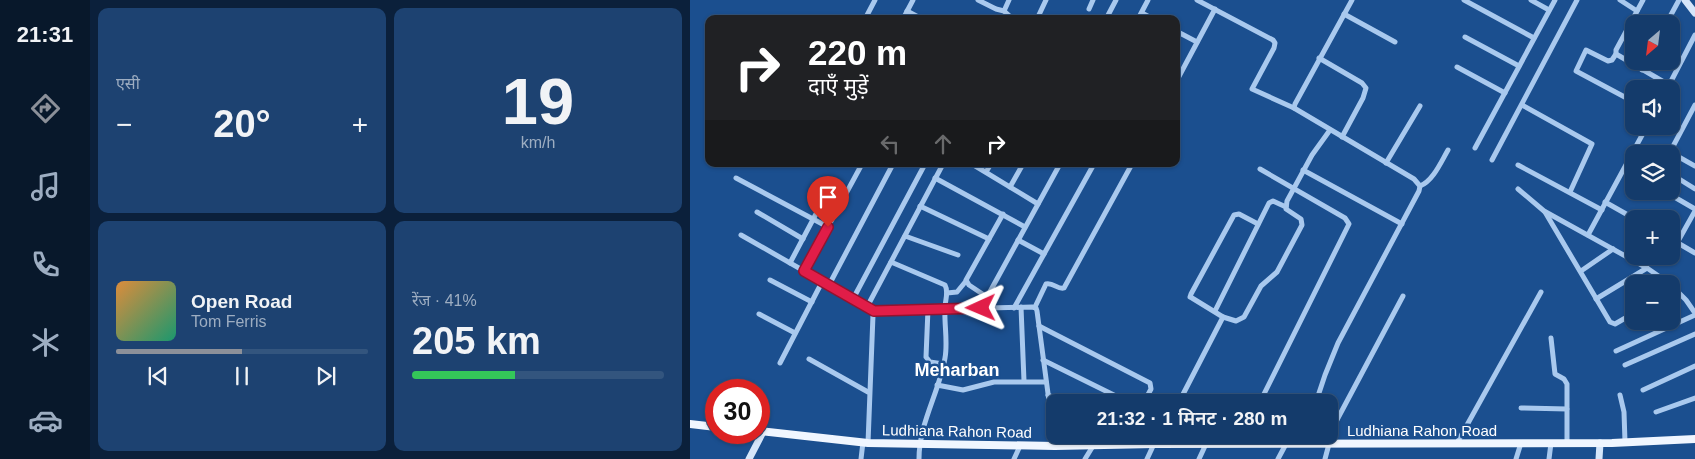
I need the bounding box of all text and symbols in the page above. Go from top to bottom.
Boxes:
north arrow [1625,15,1680,70]
map controls [1625,15,1680,330]
text: 21:31 [17,22,73,47]
text: 220 m [808,33,907,72]
icon: right [725,35,790,100]
text: 19 [502,65,574,138]
text: दाएँ मुड़ें [808,74,869,99]
text: एसी [116,75,140,92]
button: sound [1625,80,1680,135]
icon: directions [28,91,63,126]
text: 20° [213,103,271,145]
text: − [116,109,132,140]
text: + [352,109,368,140]
icon: left [876,130,904,158]
icon: ahead [929,130,957,158]
icon: right [982,130,1010,158]
text: km/h [521,134,555,151]
button: layers [1625,145,1680,200]
icon: music [28,169,63,204]
pin [807,176,849,227]
icon: arrive [814,183,842,211]
button: + [1625,210,1680,265]
icon: phone [28,247,63,282]
button: − [1625,275,1680,330]
position arrow [954,281,1006,333]
text: Open Road [191,291,292,312]
text: रेंज · 41% [412,292,477,309]
text: Tom Ferris [191,313,267,330]
text: 205 km [412,320,541,362]
icon: climate [28,325,63,360]
district label: Meharban [914,360,1000,380]
icon: previous [144,362,172,390]
icon: pause [228,362,256,390]
icon: next [312,362,340,390]
speed limit sign: 30 [705,379,770,444]
icon: car [28,403,63,438]
text: 21:32 · 1 मिनट · 280 m [1097,408,1287,429]
street label: Ludhiana Rahon Road [882,421,1032,441]
street label: Ludhiana Rahon Road [1347,422,1497,439]

